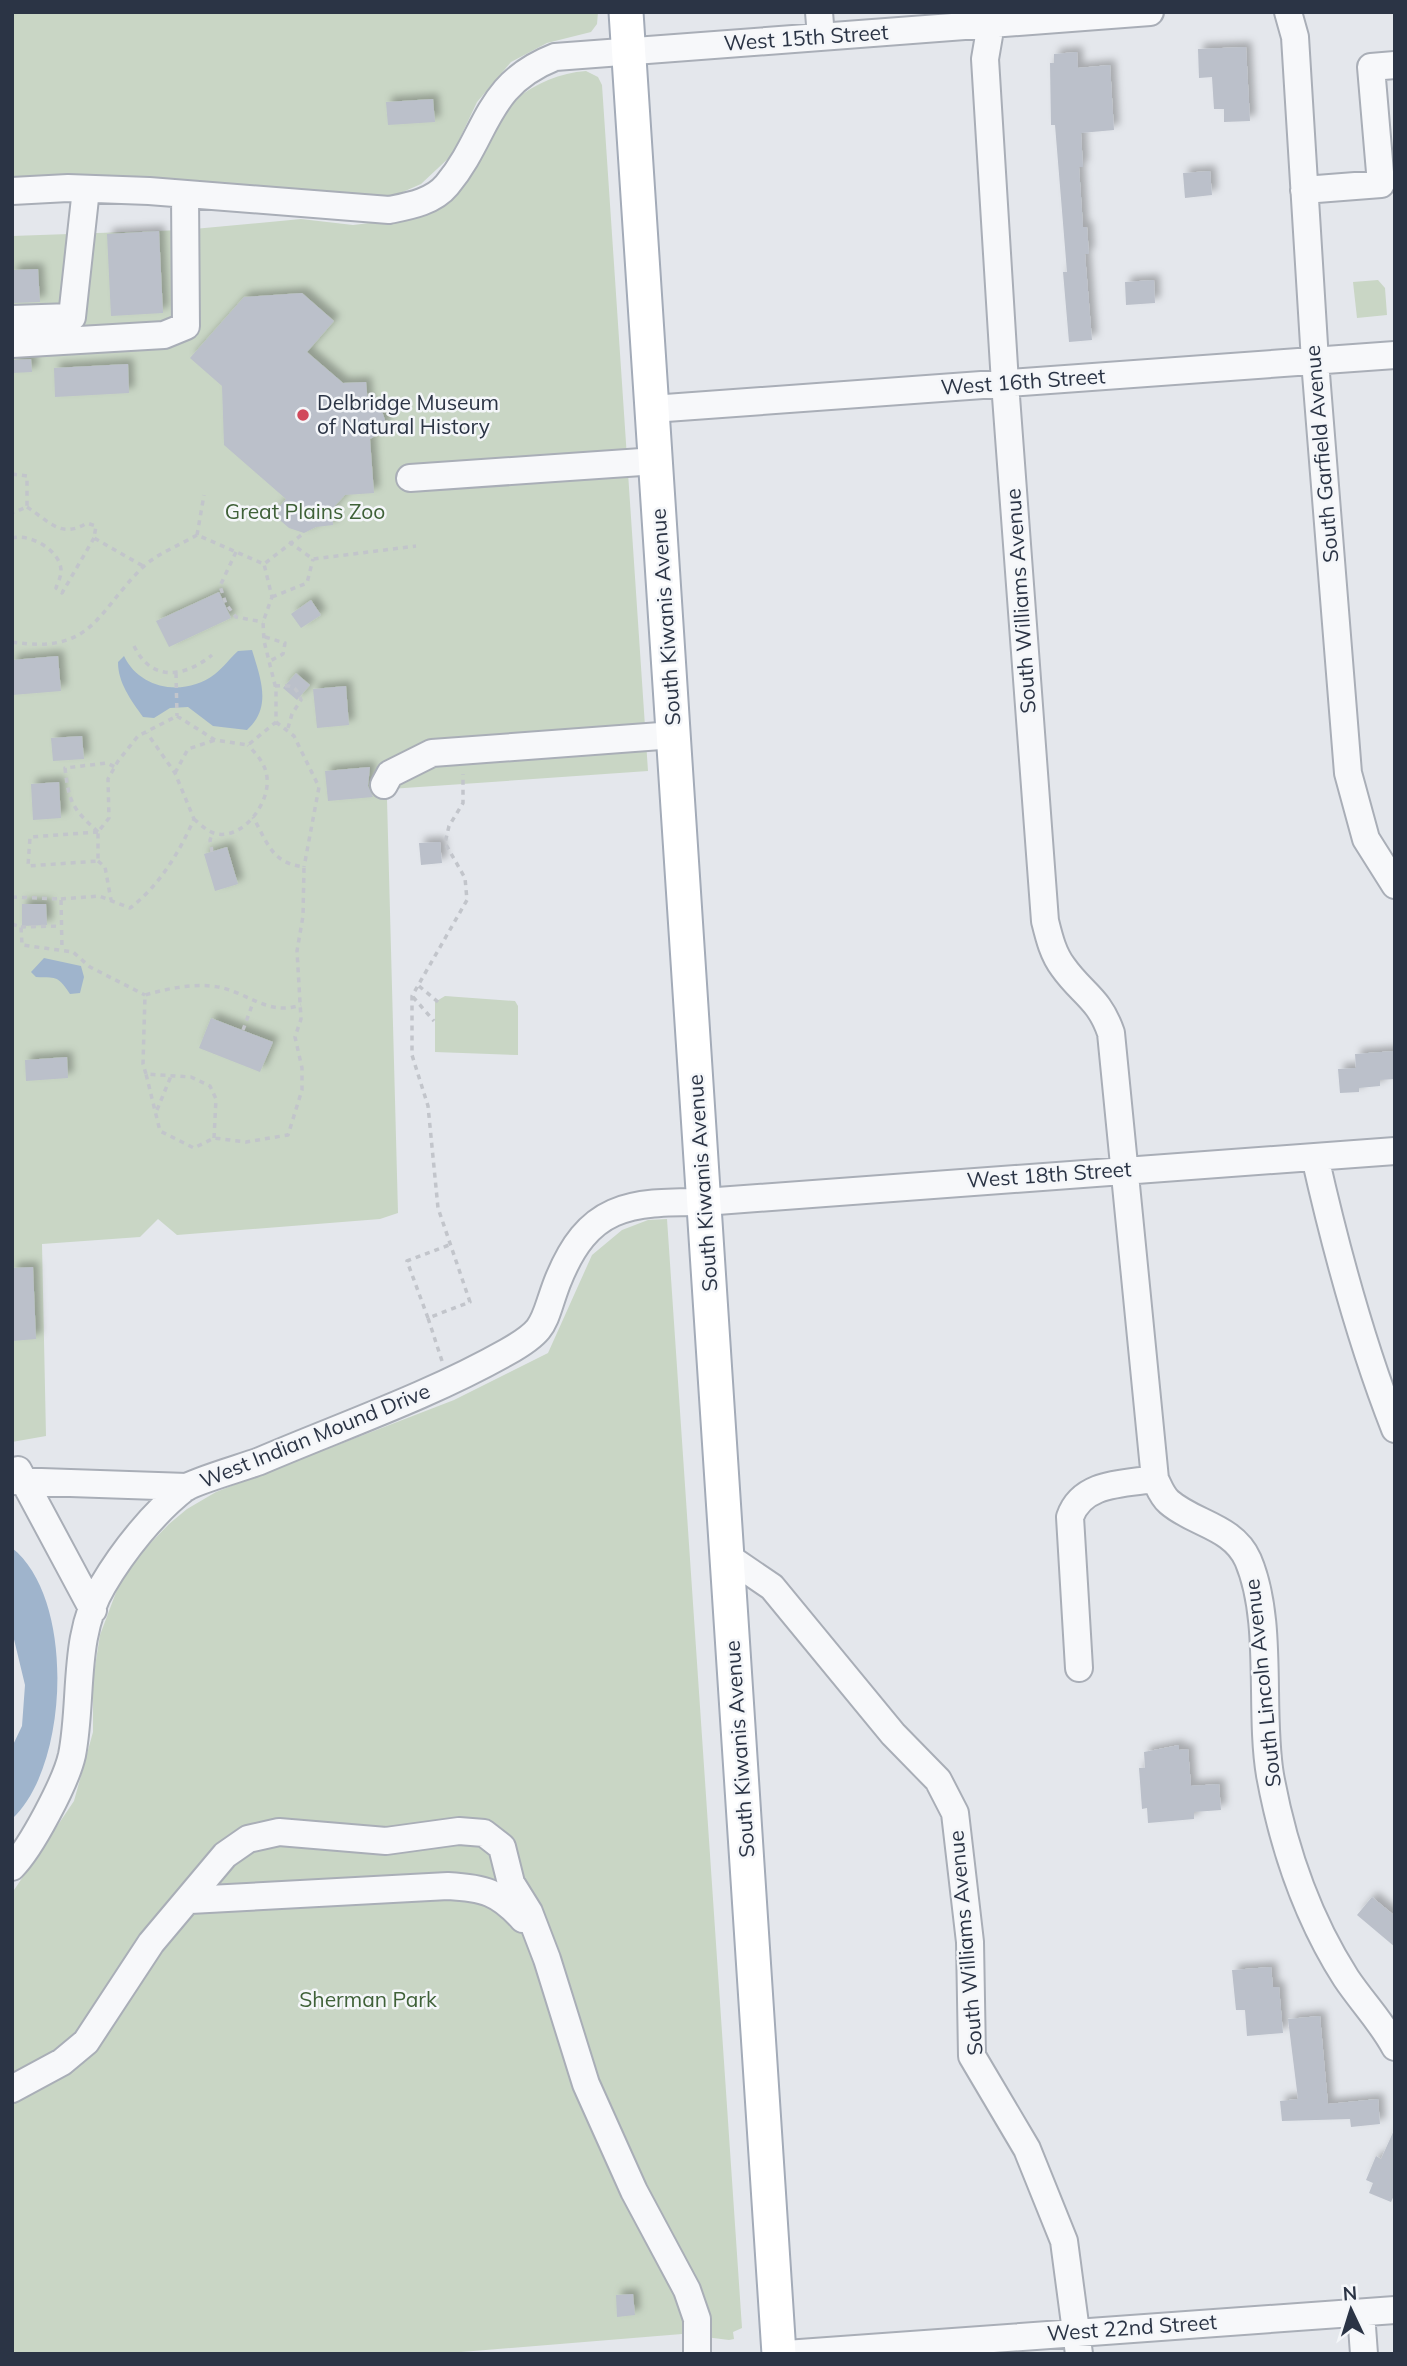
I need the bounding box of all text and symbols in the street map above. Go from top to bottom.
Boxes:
street label: West 15th Street [723,18,889,56]
street label: South Garfield Avenue [1299,344,1343,564]
street label: West 16th Street [940,362,1106,400]
place label: Delbridge Museum of Natural History [317,389,499,439]
marker: Delbridge Museum of Natural History [295,407,311,423]
street label: South Williams Avenue [999,488,1041,715]
park label: Great Plains Zoo [225,498,385,524]
street label: South Kiwanis Avenue [644,508,686,727]
street label: South Kiwanis Avenue [681,1074,723,1293]
street label: West 18th Street [966,1155,1132,1193]
street label: West Indian Mound Drive [196,1377,433,1493]
street label: South Lincoln Avenue [1238,1578,1286,1788]
street label: South Kiwanis Avenue [718,1640,760,1859]
street label: South Williams Avenue [942,1830,988,2057]
park label: Sherman Park [299,1986,437,2012]
north arrow [1316,2275,1386,2345]
text: N [1342,2281,1358,2306]
street label: West 22nd Street [1046,2308,1218,2346]

